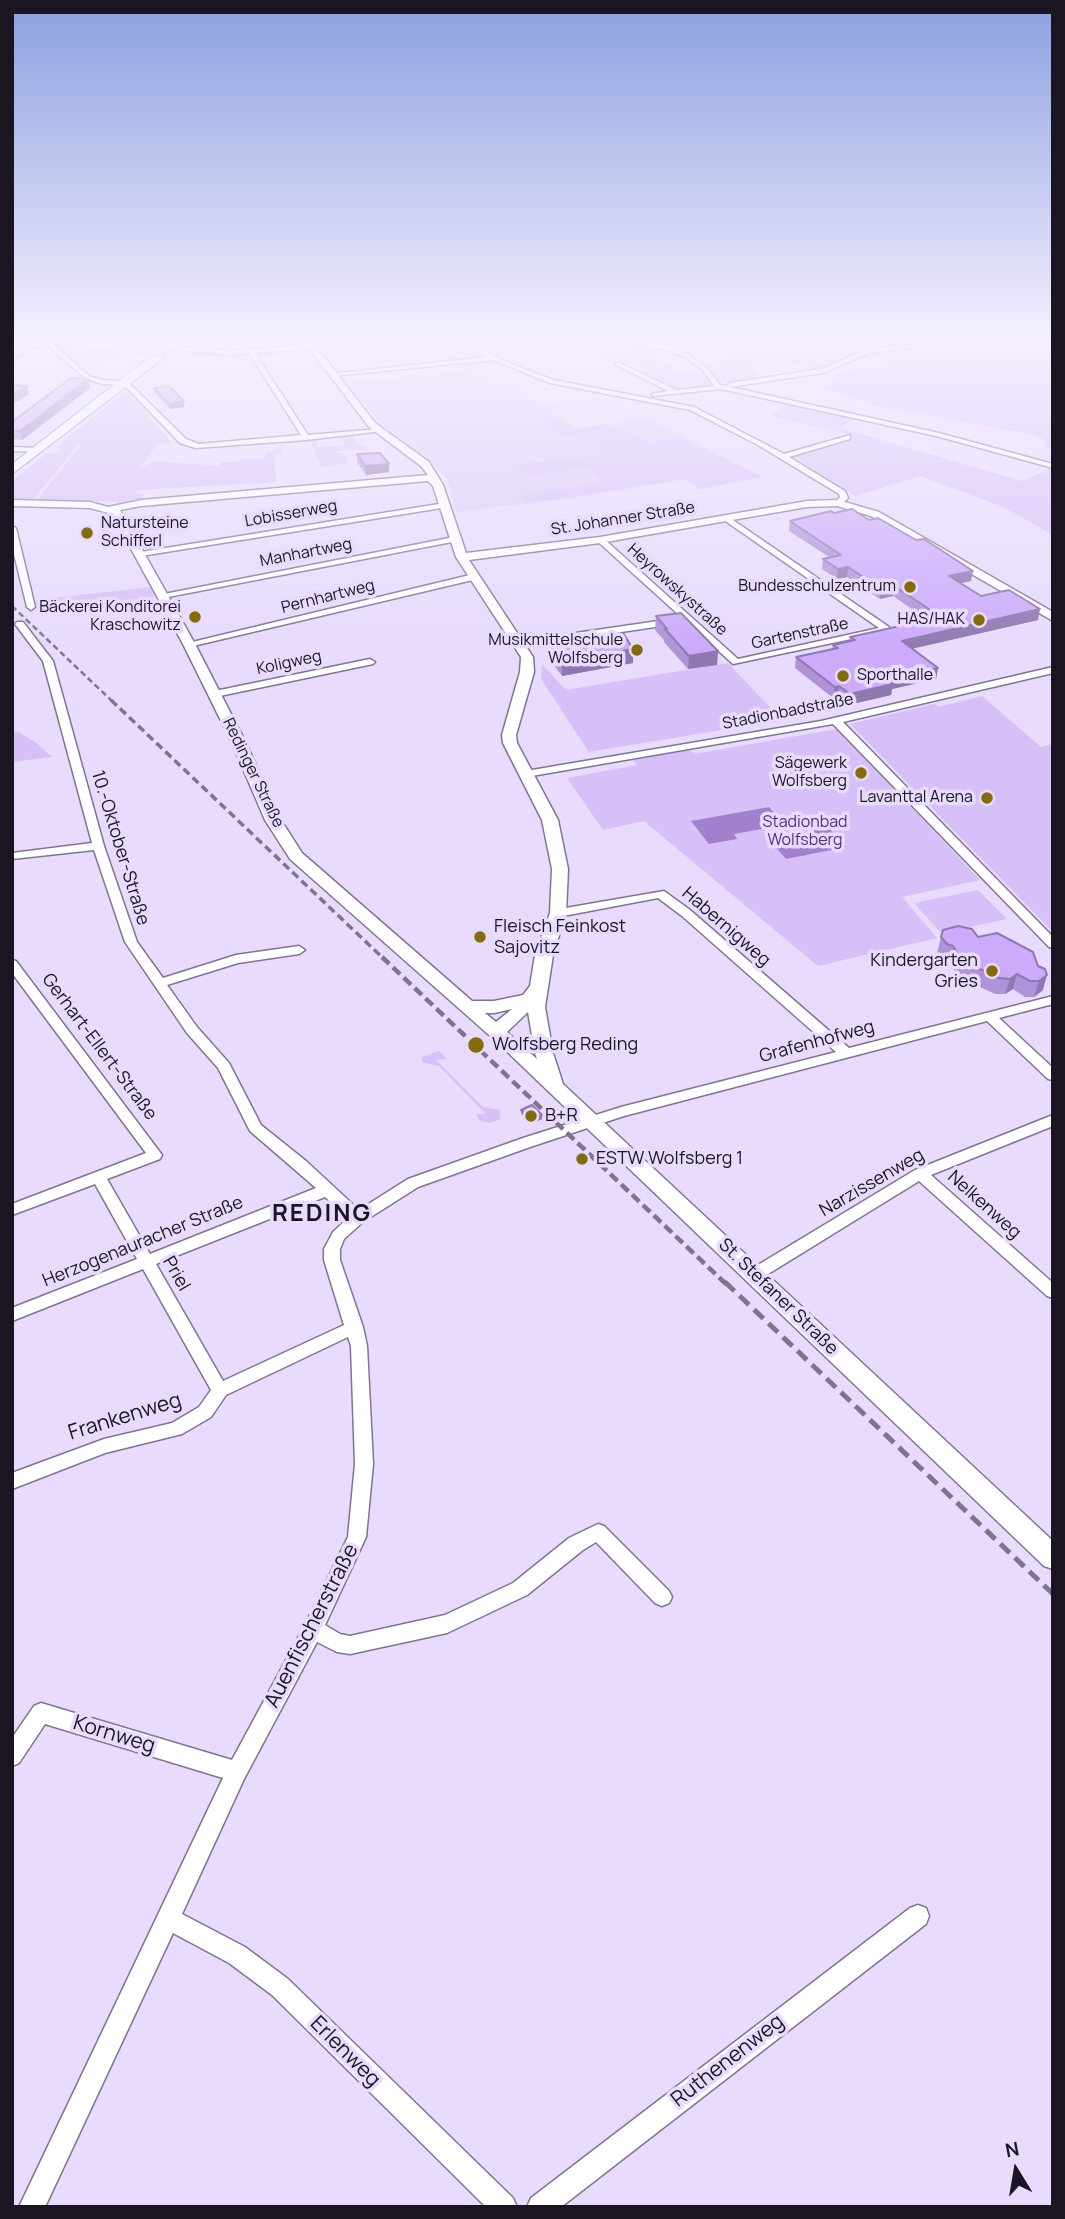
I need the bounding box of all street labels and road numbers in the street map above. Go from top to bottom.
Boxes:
street label: Lobisserweg [243,496,339,532]
street label: St. Johanner Straße [550,498,696,540]
street label: Manhartweg [258,535,354,571]
street label: Heyrowskystraße [623,540,731,640]
street label: Pernhartweg [279,576,377,618]
street label: Gartenstraße [750,614,850,654]
street label: Koligweg [255,647,323,679]
street label: Stadionbadstraße [721,690,855,734]
street label: Redinger Straße [218,715,288,831]
street label: 10.-Oktober-Straße [86,768,154,928]
street label: Habernigweg [677,883,775,971]
street label: Gerhart-Ellert-Straße [37,969,161,1125]
street label: Grafenhofweg [757,1016,877,1068]
street label: Narzissenweg [816,1144,928,1222]
street label: Nelkenweg [943,1166,1025,1244]
street label: Herzogenauracher Straße [40,1192,246,1292]
street label: St. Stefaner Straße [714,1234,842,1360]
street label: Priel [158,1253,194,1295]
street label: Frankenweg [65,1388,185,1446]
street label: Auenfischerstraße [260,1540,364,1712]
street label: Kornweg [70,1711,158,1759]
street label: Ruthenenweg [667,2009,789,2113]
street label: Erlenweg [305,2012,385,2092]

